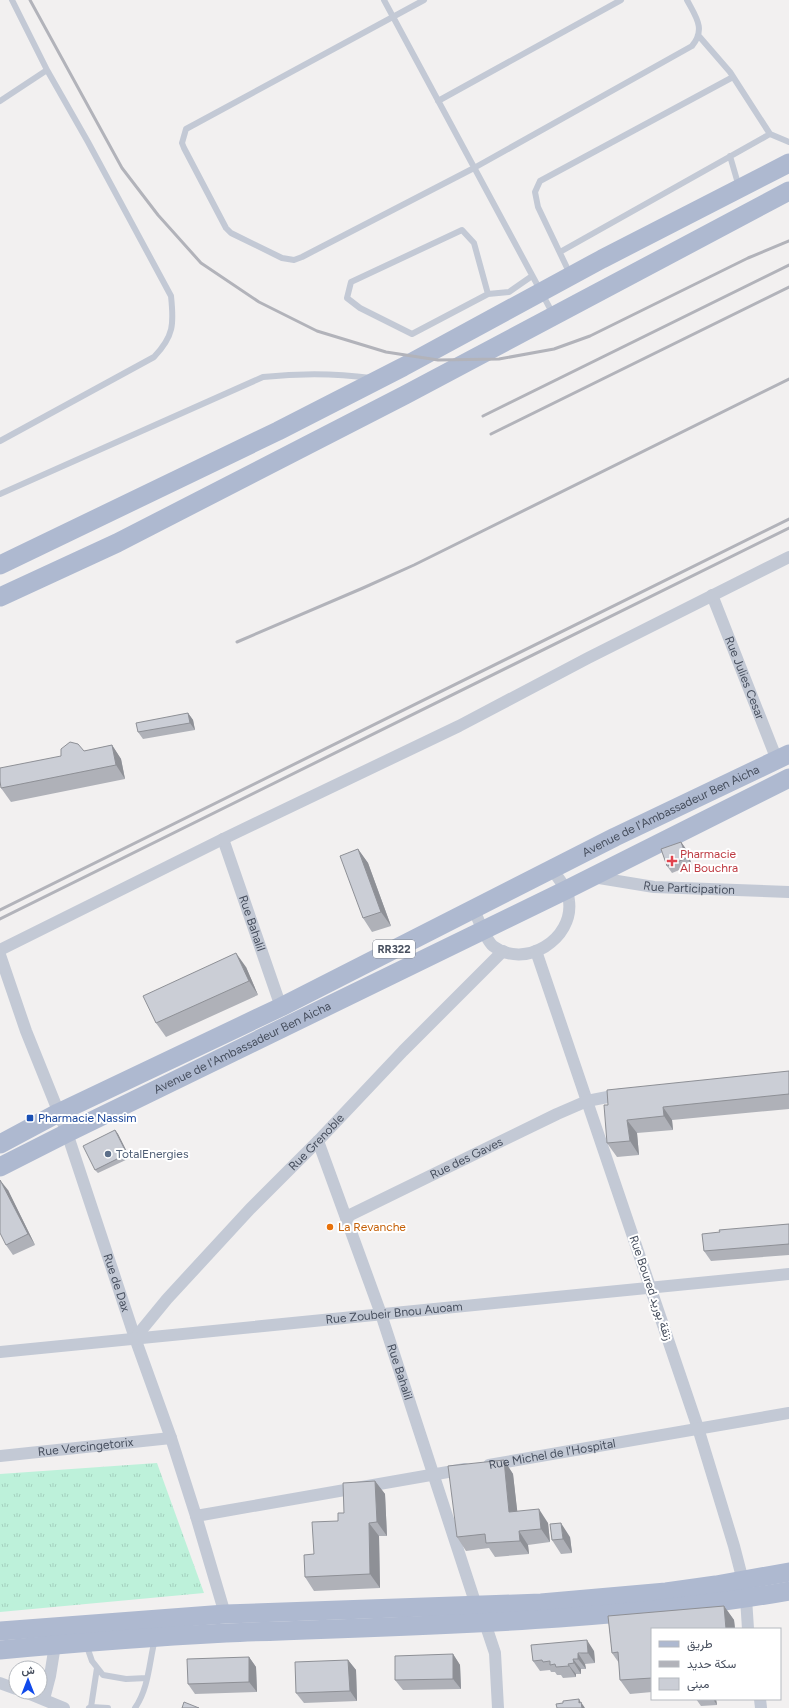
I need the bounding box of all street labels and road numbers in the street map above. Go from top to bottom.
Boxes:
street label: Rue Julies Cesar [722,634,767,721]
street label: Avenue de l'Ambassadeur Ben Aicha [580,762,762,860]
street label: Rue Participation [642,878,736,897]
street label: Rue Bahalil [236,893,268,953]
road number: RR322 [373,940,415,958]
street label: Avenue de l'Ambassadeur Ben Aicha [151,999,333,1097]
street label: Rue Grenoble [286,1111,347,1173]
street label: Rue des Gaves [428,1134,506,1182]
street label: Rue Boured زنقة بوريد [625,1234,676,1343]
street label: Rue de Dax [101,1252,133,1314]
street label: Rue Zoubeir Bnou Auoam [325,1299,463,1327]
street label: Rue Bahalil [384,1342,416,1402]
street label: Rue Vercingetorix [37,1435,134,1459]
street label: Rue Michel de l'Hospital [488,1436,617,1472]

